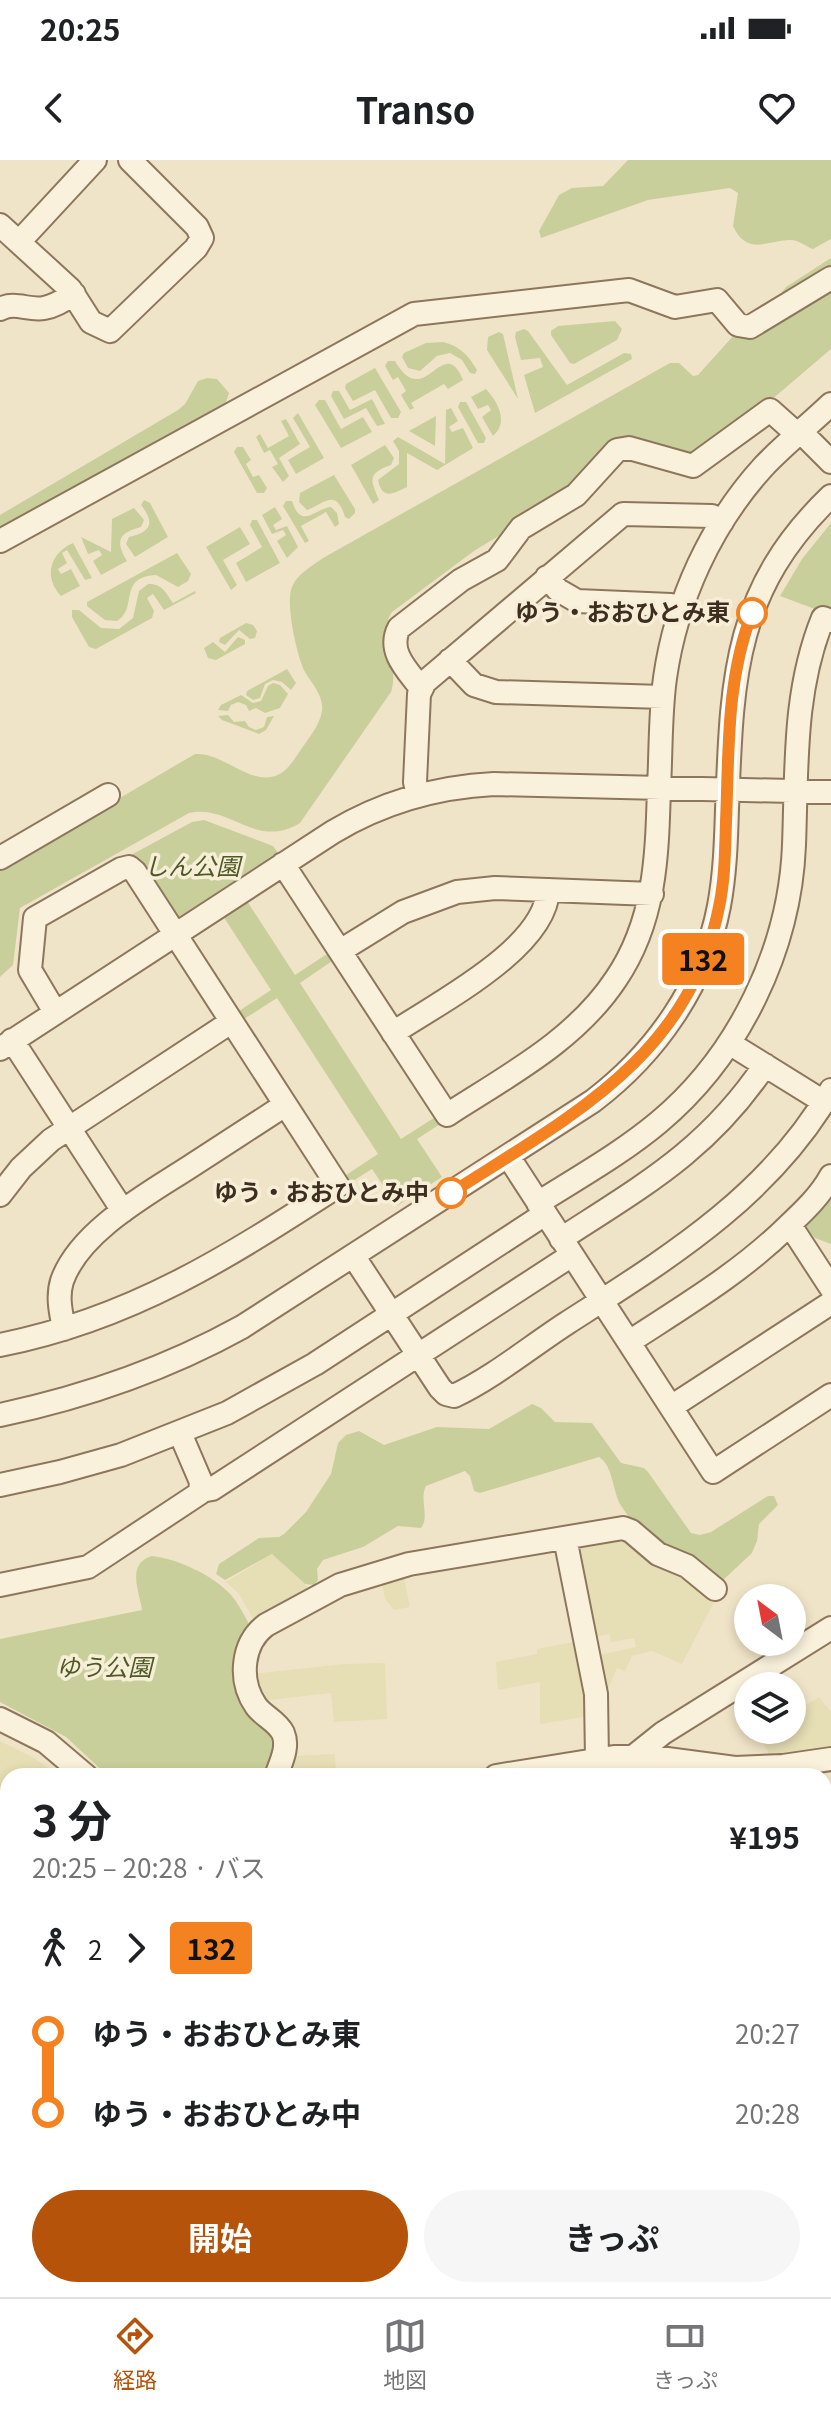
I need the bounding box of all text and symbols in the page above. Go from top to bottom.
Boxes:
text: 20:25 [40,6,121,50]
text: Transo [356,82,475,134]
icon: back [32,86,76,130]
icon: heart [755,86,799,130]
place label: ゆう・おおひとみ東 [515,593,730,628]
marker: ゆう・おおひとみ東 [737,598,767,628]
park label: しん公園 [144,847,243,882]
line badge: 132 [657,933,749,985]
text: 132 [678,939,728,979]
place label: ゆう・おおひとみ中 [214,1173,429,1208]
marker: ゆう・おおひとみ中 [436,1178,466,1208]
north arrow [734,1584,806,1656]
map controls [734,1584,806,1744]
park label: ゆう公園 [56,1648,155,1683]
button: layers [734,1672,806,1744]
text: 3 分 [32,1786,112,1850]
text: ¥195 [729,1814,800,1858]
text: 20:25 – 20:28 · バス [32,1848,266,1885]
icon: walk [32,1926,76,1970]
icon: forward [114,1926,158,1970]
text: 132 [186,1928,236,1968]
text: 2 [88,1930,102,1967]
text: ゆう・おおひとみ東 [92,2010,361,2054]
text: 20:27 [735,2014,800,2051]
text: ゆう・おおひとみ中 [92,2090,361,2134]
text: 20:28 [735,2094,800,2131]
button: 開始 [32,2190,408,2282]
button: きっぷ [424,2190,800,2282]
tab: 経路 [113,2314,157,2394]
tab: 地図 [383,2314,427,2394]
tab: きっぷ [653,2314,718,2394]

